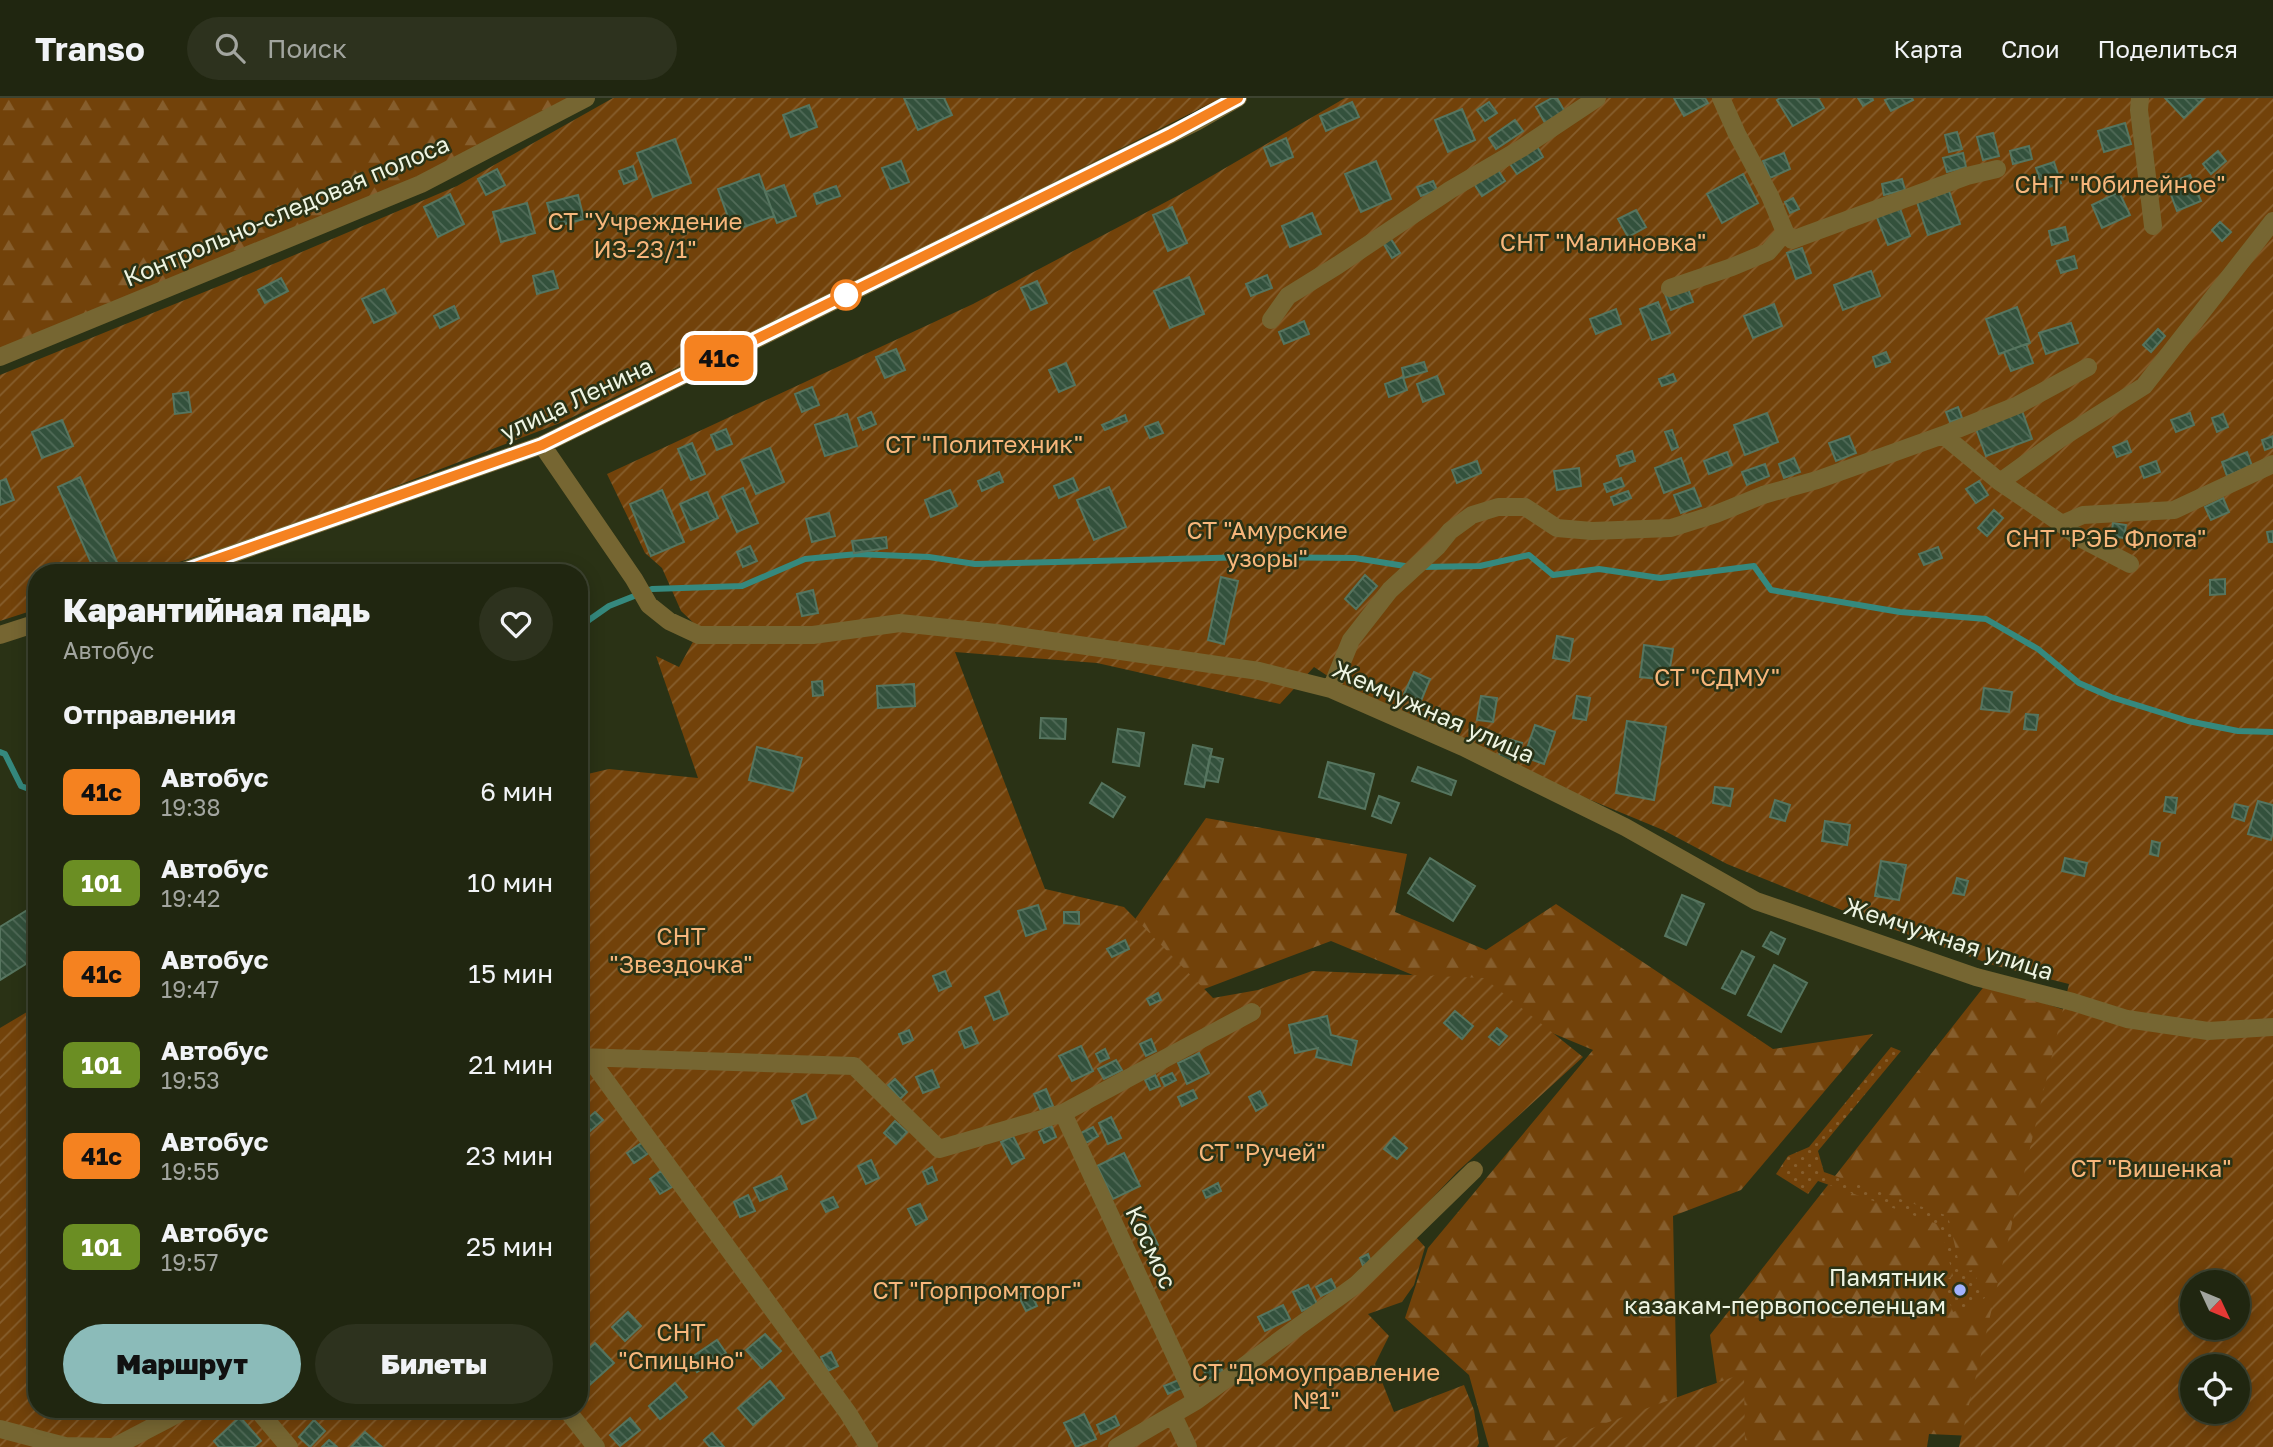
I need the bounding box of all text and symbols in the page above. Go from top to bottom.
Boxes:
search box [187,17,677,80]
text: Transo [35,29,145,68]
icon: search [211,29,249,67]
text: Поиск [267,33,347,64]
text: Карта [1893,34,1963,63]
text: Слои [2001,34,2060,63]
text: Поделиться [2098,34,2238,63]
street label: Контрольно-следовая полоса [119,128,453,292]
park label: СНТ "Юбилейное" [2014,169,2226,198]
park label: СТ "Учреждение ИЗ-23/1" [548,206,743,263]
park label: СНТ "Малиновка" [1500,227,1706,256]
unlabelled marker [831,280,861,310]
line badge: 41с [679,335,759,381]
text: 41с [698,343,740,372]
street label: улица Ленина [495,350,657,446]
park label: СТ "Политехник" [885,429,1083,458]
park label: СТ "Амурские узоры" [1186,515,1348,572]
park label: СНТ "РЭБ Флота" [2006,523,2206,552]
button: heart [479,587,553,661]
text: Карантийная падь [63,590,370,629]
text: Автобус [63,636,154,664]
street label: Жемчужная улица [1328,653,1540,769]
park label: СТ "СДМУ" [1654,662,1780,691]
text: Отправления [63,699,236,730]
text: Автобус [161,762,268,793]
text: 6 мин [480,776,553,807]
text: 41с [81,777,122,806]
text: 19:38 [161,793,220,821]
text: Автобус [161,853,268,884]
text: 10 мин [467,867,553,898]
text: 101 [81,868,122,897]
text: 19:42 [161,884,220,912]
street label: Жемчужная улица [1841,891,2057,985]
park label: СНТ "Звездочка" [609,921,753,978]
text: Автобус [161,944,268,975]
text: 15 мин [468,958,553,989]
text: 41с [81,959,122,988]
text: 19:47 [161,975,219,1003]
text: Автобус [161,1035,268,1066]
text: 21 мин [468,1049,553,1080]
text: 101 [81,1050,122,1079]
text: 19:53 [161,1066,220,1094]
text: Автобус [161,1126,268,1157]
park label: СТ "Ручей" [1198,1137,1326,1166]
text: 23 мин [466,1140,553,1171]
text: 41с [81,1141,122,1170]
park label: СТ "Вишенка" [2070,1153,2232,1182]
text: 19:55 [161,1157,220,1185]
street label: Космос [1120,1201,1184,1293]
text: Автобус [161,1217,268,1248]
text: 25 мин [466,1231,553,1262]
text: 101 [81,1232,122,1261]
text: 19:57 [161,1248,219,1276]
place label: Памятник казакам-первопоселенцам [1624,1262,1946,1319]
north arrow [2180,1270,2250,1340]
map controls [2180,1270,2250,1424]
park label: СТ "Горпромторг" [873,1275,1081,1304]
marker: Памятник казакам-первопоселенцам [1952,1282,1968,1298]
park label: СНТ "Спицыно" [618,1317,744,1374]
button: Маршрут [63,1324,301,1404]
button: Билеты [315,1324,553,1404]
button: locate [2180,1354,2250,1424]
park label: СТ "Домоуправление №1" [1192,1357,1440,1414]

